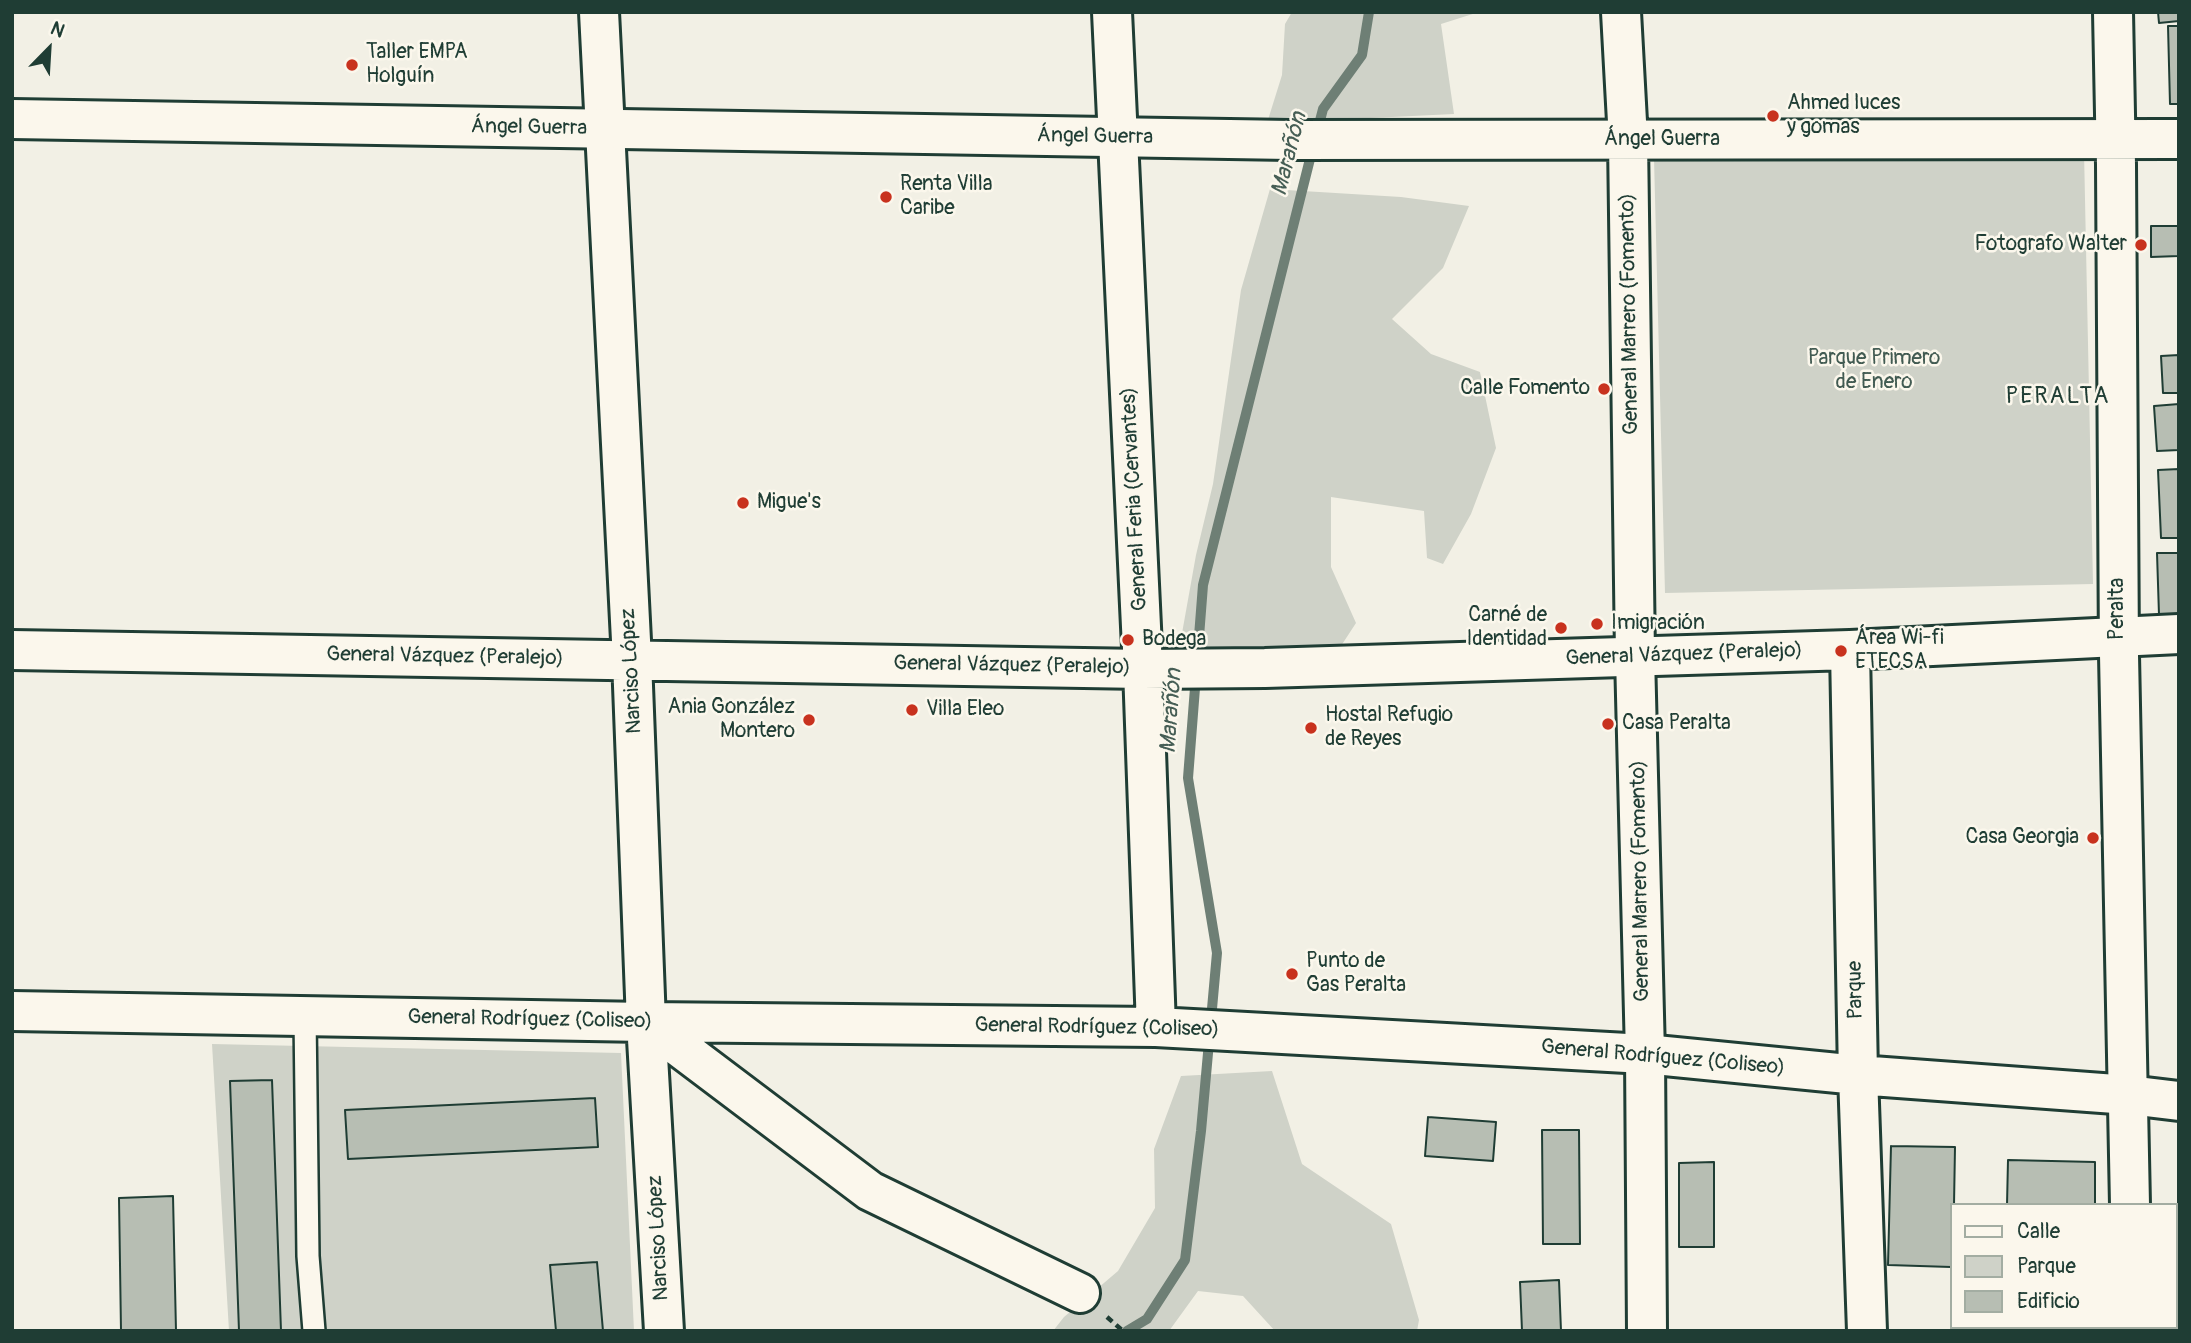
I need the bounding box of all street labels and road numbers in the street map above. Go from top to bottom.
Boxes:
street label: Ángel Guerra [471,114,587,142]
street label: Ángel Guerra [1037,123,1153,151]
street label: Ángel Guerra [1604,127,1720,153]
street label: General Marrero (Fomento) [1615,193,1645,435]
street label: General Feria (Cervantes) [1117,386,1153,612]
street label: Peralta [2105,578,2131,640]
street label: Narciso López [616,608,648,734]
street label: General Vázquez (Peralejo) [1565,638,1803,672]
street label: General Vázquez (Peralejo) [326,642,564,672]
street label: General Vázquez (Peralejo) [893,651,1131,681]
street label: General Marrero (Fomento) [1626,760,1656,1002]
street label: Parque [1843,960,1869,1020]
street label: General Rodríguez (Coliseo) [407,1005,653,1035]
street label: General Rodríguez (Coliseo) [974,1013,1220,1043]
street label: General Rodríguez (Coliseo) [1540,1035,1786,1081]
street label: Narciso López [643,1175,675,1301]

